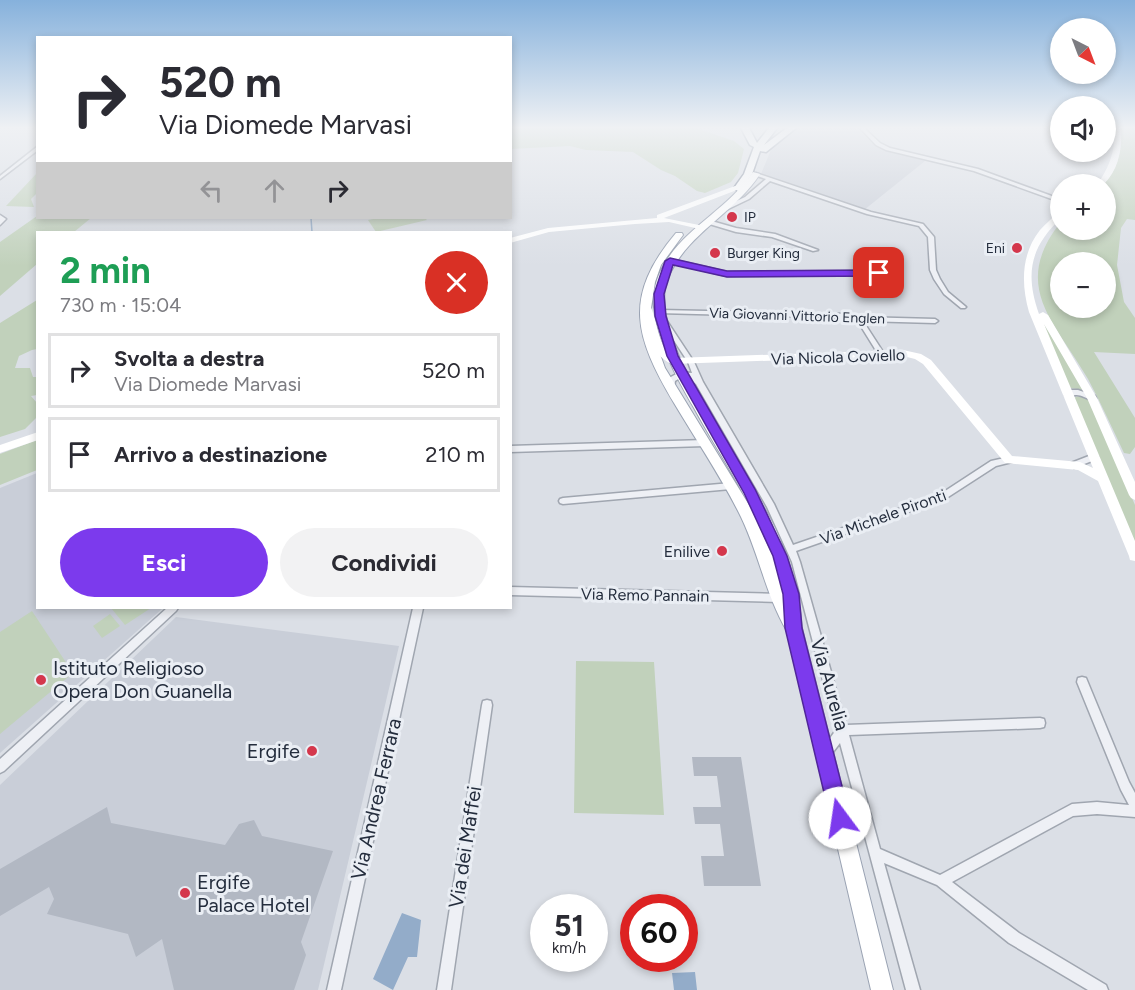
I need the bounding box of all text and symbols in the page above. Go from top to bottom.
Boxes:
north arrow [1050,18,1116,84]
map controls [1050,18,1116,318]
text: 520 m [159,57,282,108]
icon: right [60,60,138,138]
button: sound [1050,96,1116,162]
text: Via Diomede Marvasi [159,108,412,141]
icon: left [195,174,228,207]
icon: ahead [258,174,291,207]
icon: right [321,174,354,207]
button: + [1050,174,1116,240]
place label: IP [744,209,756,226]
marker: IP [725,210,739,224]
place label: Eni [986,240,1005,257]
marker: Eni [1010,241,1024,255]
place label: Burger King [727,245,800,262]
marker: Burger King [708,246,722,260]
pin [853,247,904,298]
text: 2 min [60,249,151,292]
button: close [425,251,488,314]
button: − [1050,252,1116,318]
icon: arrive [862,256,895,289]
text: 730 m · 15:04 [60,293,181,317]
street label: Via Giovanni Vittorio Englen [709,304,885,328]
text: Svolta a destra [114,345,264,372]
street label: Via Nicola Coviello [771,345,905,369]
icon: right [63,354,96,387]
text: 520 m [422,357,485,384]
text: Via Diomede Marvasi [114,372,301,396]
icon: arrive [63,438,96,471]
text: Arrivo a destinazione [114,441,327,468]
text: 210 m [425,441,485,468]
street label: Via Michele Pironti [817,485,949,549]
button: Esci [60,528,268,597]
button: Condividi [280,528,488,597]
place label: Enilive [664,542,710,561]
marker: Enilive [715,544,729,558]
street label: Via Remo Pannain [581,584,709,606]
street label: Via Aurelia [805,635,855,733]
place label: Istituto Religioso Opera Don Guanella [53,656,232,703]
marker: Istituto Religioso Opera Don Guanella [34,673,48,687]
street label: Via Andrea Ferrara [346,716,406,882]
place label: Ergife [247,739,300,763]
marker: Ergife [305,744,319,758]
street label: Via dei Maffei [444,784,486,910]
position arrow [808,786,872,850]
place label: Ergife Palace Hotel [197,870,309,917]
marker: Ergife Palace Hotel [178,886,192,900]
speed limit sign: 60 [620,894,698,972]
text: 51 [554,907,584,944]
text: km/h [552,939,586,957]

